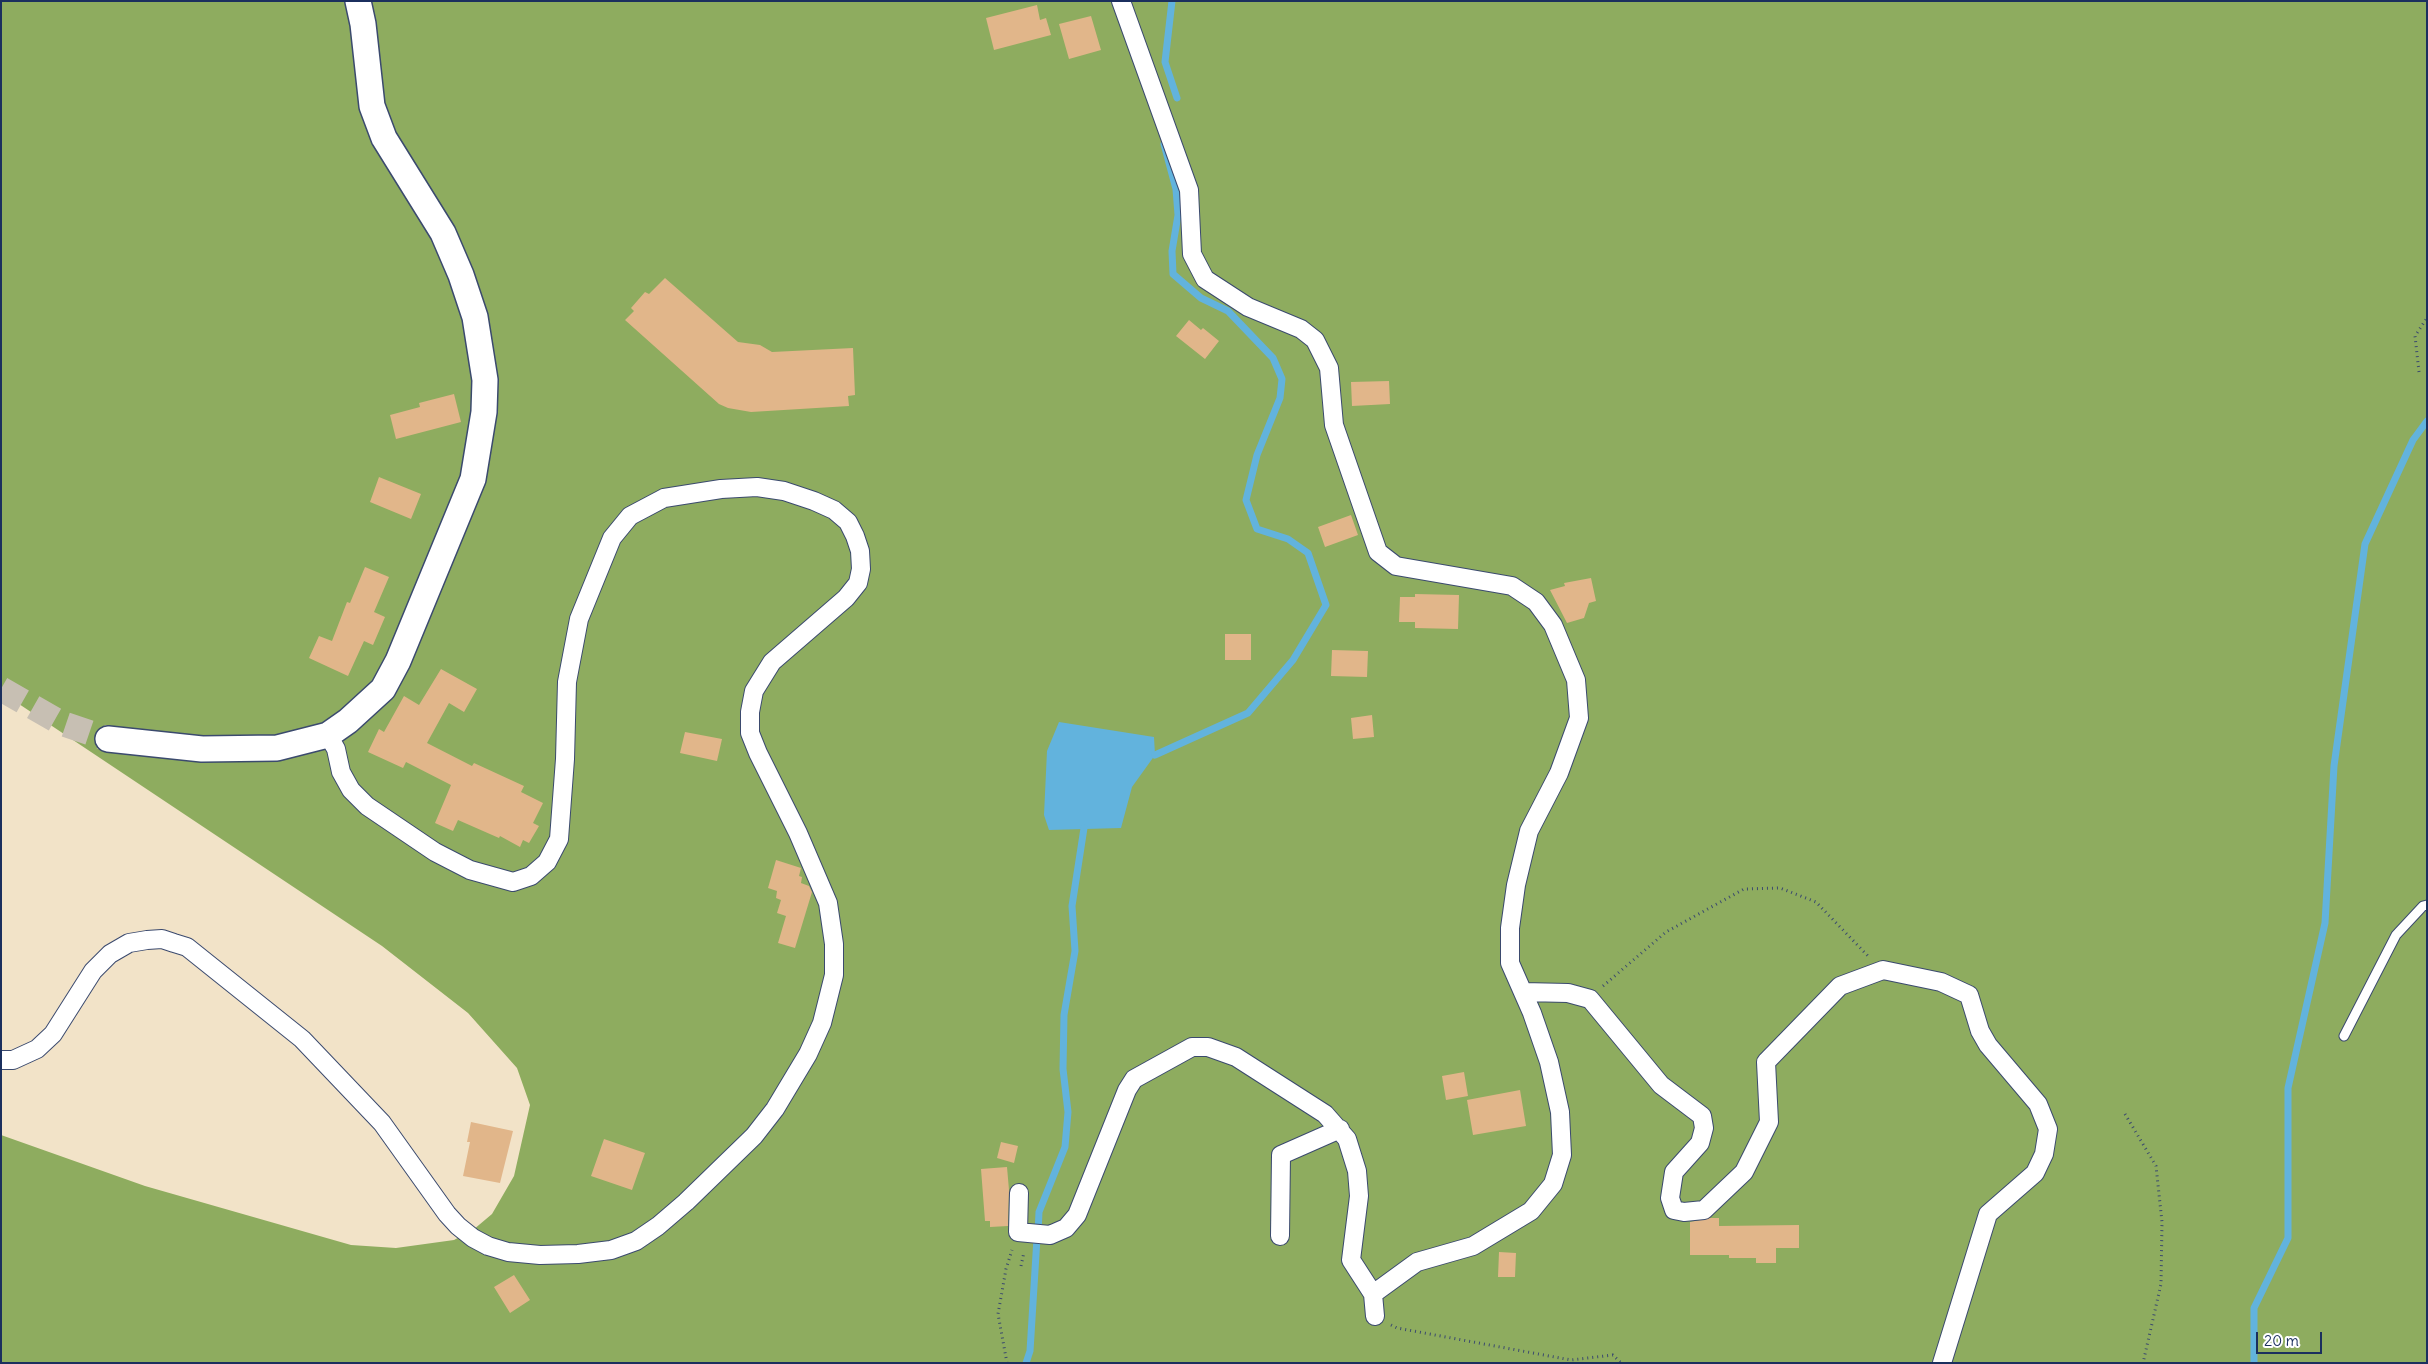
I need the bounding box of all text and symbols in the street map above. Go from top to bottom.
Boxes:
scale bar [2258,1322,2324,1354]
text: 20 m [2264,1331,2299,1350]

